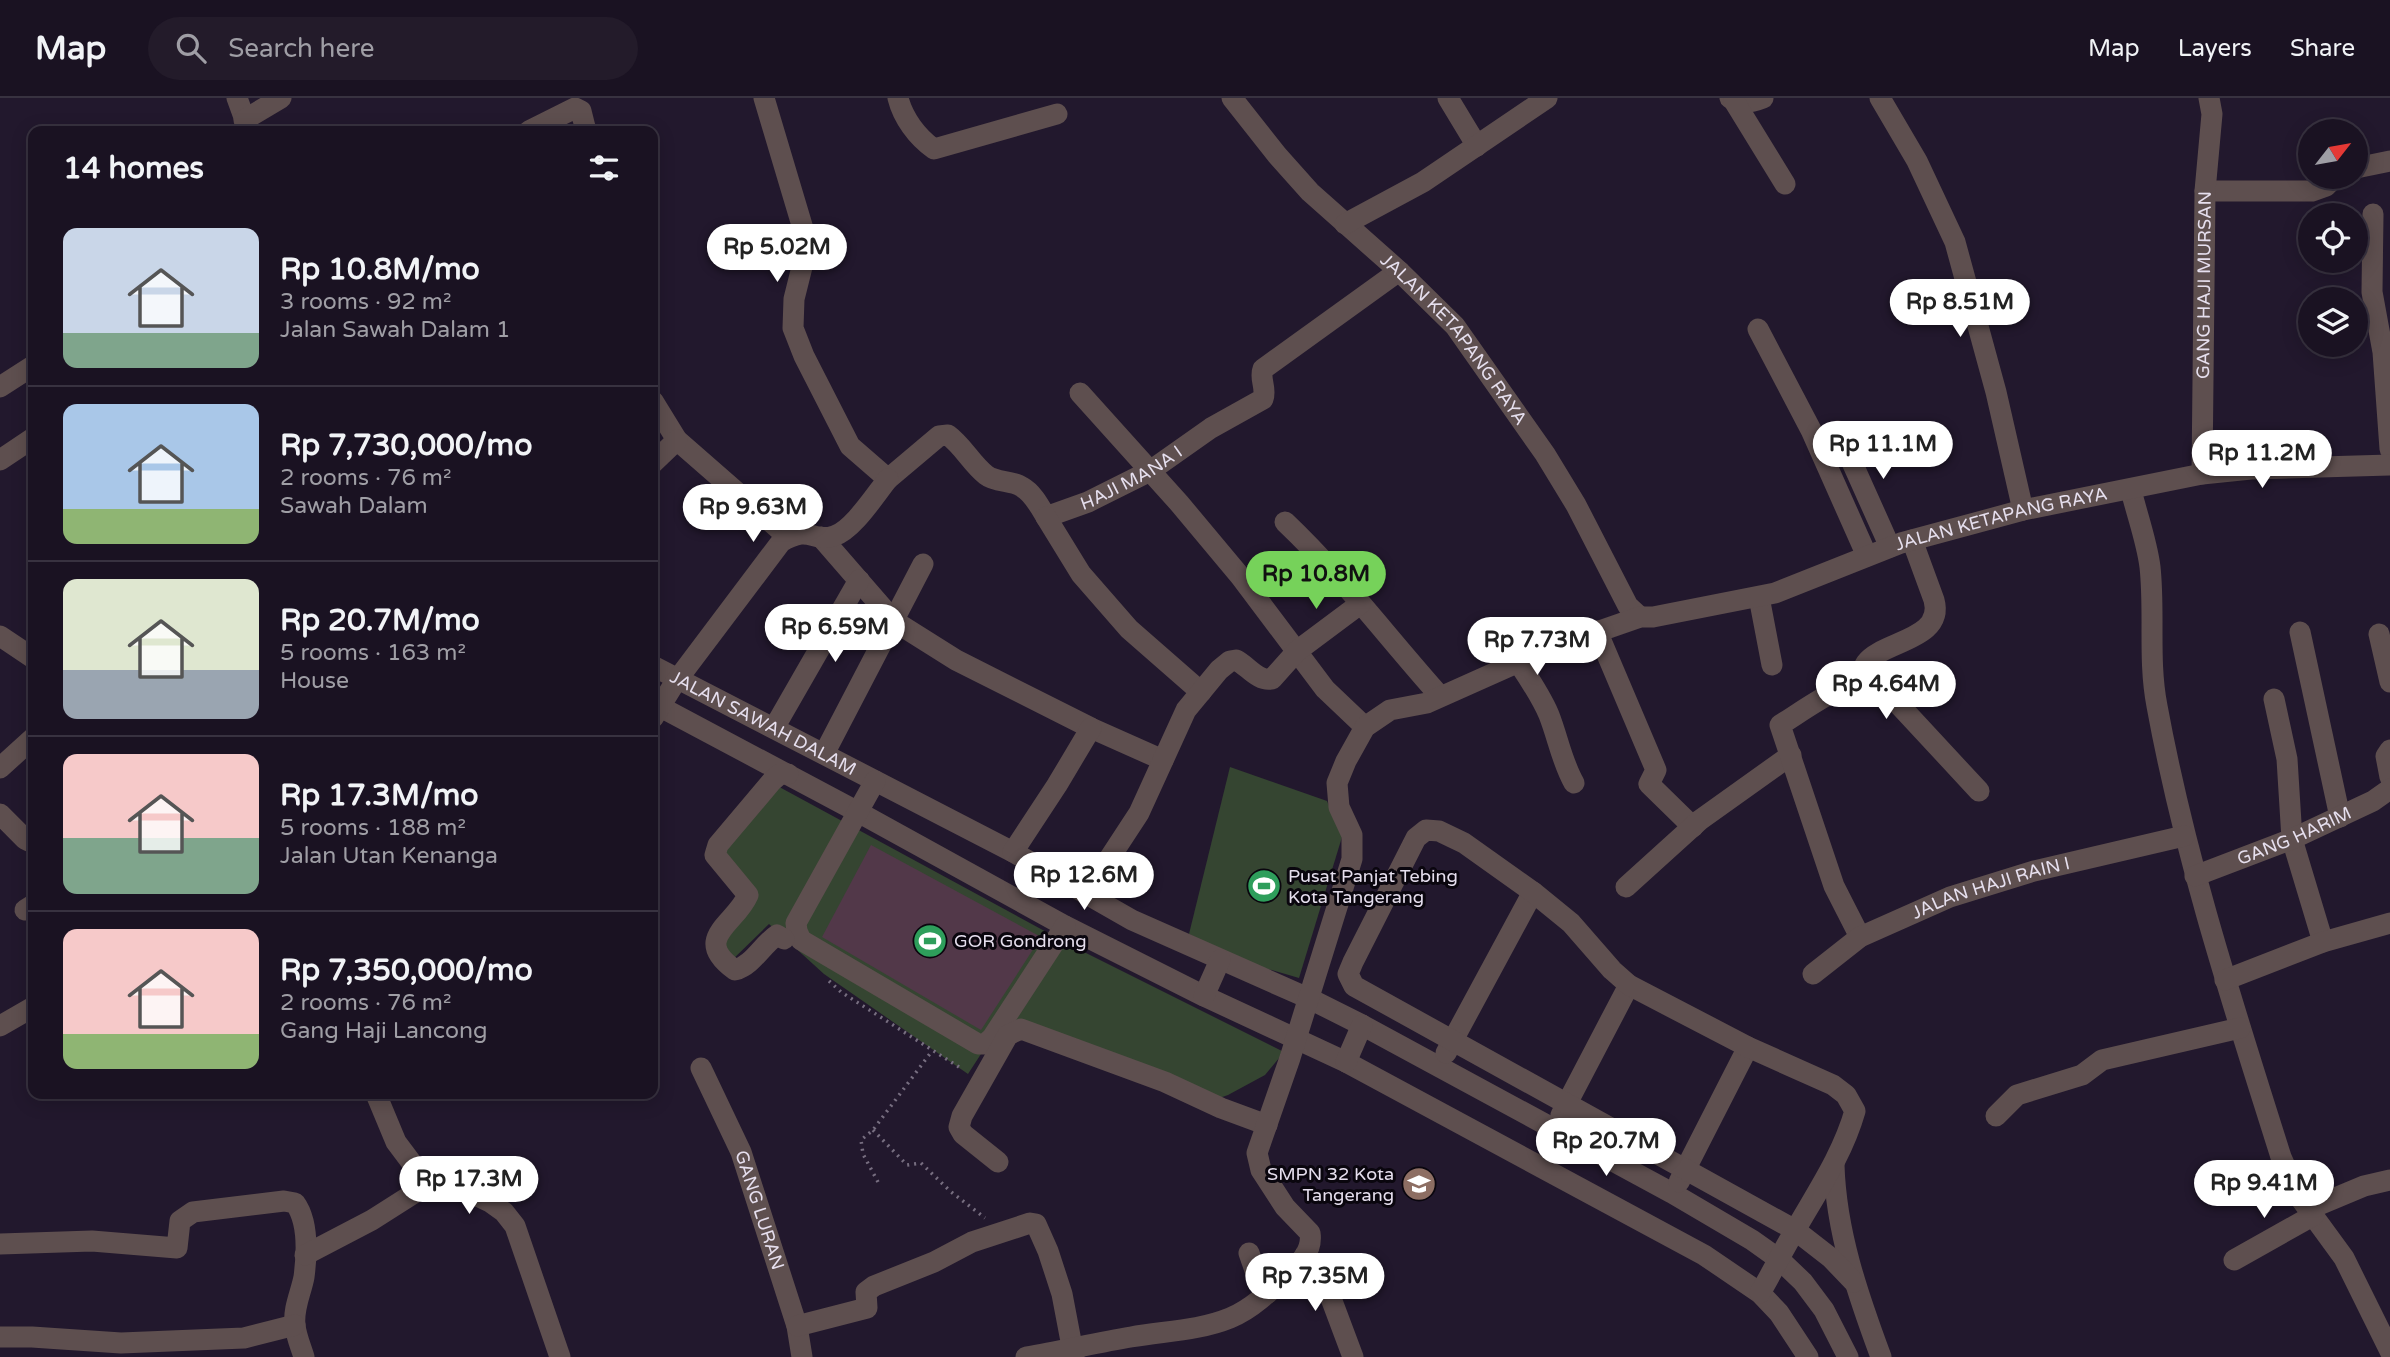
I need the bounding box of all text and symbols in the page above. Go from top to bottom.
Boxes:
search box [148,17,638,80]
text: Map [35,29,106,68]
icon: search [172,29,210,67]
text: Search here [228,33,374,64]
text: Map [2088,34,2140,63]
text: Layers [2178,34,2252,63]
text: Share [2290,34,2355,63]
north arrow [2298,119,2368,189]
map controls [2298,119,2368,357]
icon: filters [585,149,623,187]
text: 14 homes [63,150,204,187]
street label: GANG HAJI MURSAN [2192,191,2216,379]
button: locate [2298,203,2368,273]
pin: Rp 5.02M [705,225,849,284]
text: Rp 5.02M [723,233,831,261]
street label: JALAN KETAPANG RAYA [1376,249,1532,429]
text: Rp 10.8M/mo [280,251,480,288]
icon: home [119,256,203,340]
pin: Rp 8.51M [1888,280,2032,339]
button: layers [2298,287,2368,357]
text: 3 rooms · 92 m² [280,288,451,316]
text: Rp 8.51M [1906,288,2014,316]
text: Jalan Sawah Dalam 1 [280,316,510,344]
pin: Rp 11.1M [1811,422,1955,481]
text: Rp 7,730,000/mo [280,427,532,464]
text: Rp 11.1M [1829,430,1937,458]
pin: Rp 11.2M [2190,430,2334,490]
icon: home [119,432,203,516]
text: Rp 11.2M [2208,439,2316,467]
street label: HAJI MANA I [1077,441,1187,515]
text: 2 rooms · 76 m² [280,464,451,492]
street label: JALAN KETAPANG RAYA [1892,482,2109,555]
pin: Rp 9.63M [681,484,825,544]
text: Sawah Dalam [280,492,428,520]
text: Rp 9.63M [699,493,807,521]
pin: Rp 10.8M [1244,552,1388,611]
text: Rp 10.8M [1262,560,1370,588]
text: Rp 20.7M/mo [280,602,480,639]
pin: Rp 6.59M [763,604,907,664]
icon: home [119,607,203,691]
text: Rp 6.59M [781,613,889,641]
pin: Rp 7.73M [1465,618,1609,677]
text: Rp 7.73M [1483,626,1591,654]
text: 5 rooms · 163 m² [280,639,466,667]
pin: Rp 4.64M [1814,662,1958,721]
street label: JALAN SAWAH DALAM [666,666,860,780]
text: House [280,667,349,695]
text: Rp 4.64M [1832,670,1940,698]
text: Rp 17.3M/mo [280,777,479,814]
icon: home [119,782,203,866]
street label: GANG HARIM [2234,802,2355,870]
text: 5 rooms · 188 m² [280,814,466,842]
text: Jalan Utan Kenanga [280,842,498,870]
pin: Rp 12.6M [1012,852,1156,912]
street label: JALAN HAJI RAIN I [1908,852,2072,924]
text: Rp 12.6M [1030,861,1138,889]
place label: Pusat Panjat Tebing Kota Tangerang [1288,865,1458,908]
sports icon: Pusat Panjat Tebing Kota Tangerang [1245,867,1283,905]
sports icon: GOR Gondrong [911,922,949,960]
place label: GOR Gondrong [954,930,1087,952]
text: Rp 7,350,000/mo [280,952,533,989]
icon: home [119,957,203,1041]
text: 2 rooms · 76 m² [280,989,451,1017]
text: Gang Haji Lancong [280,1017,488,1045]
pin: Rp 20.7M [1534,1118,1678,1178]
text: Rp 20.7M [1552,1127,1660,1155]
street label: GANG LURAN [730,1148,789,1273]
pin: Rp 17.3M [397,1156,541,1216]
pin: Rp 9.41M [2192,1160,2336,1220]
place label: SMPN 32 Kota Tangerang [1267,1163,1394,1206]
text: Rp 17.3M [415,1165,523,1193]
school or university icon: SMPN 32 Kota Tangerang [1400,1165,1438,1203]
text: Rp 9.41M [2210,1169,2318,1197]
pin: Rp 7.35M [1243,1254,1387,1313]
text: Rp 7.35M [1261,1262,1369,1290]

